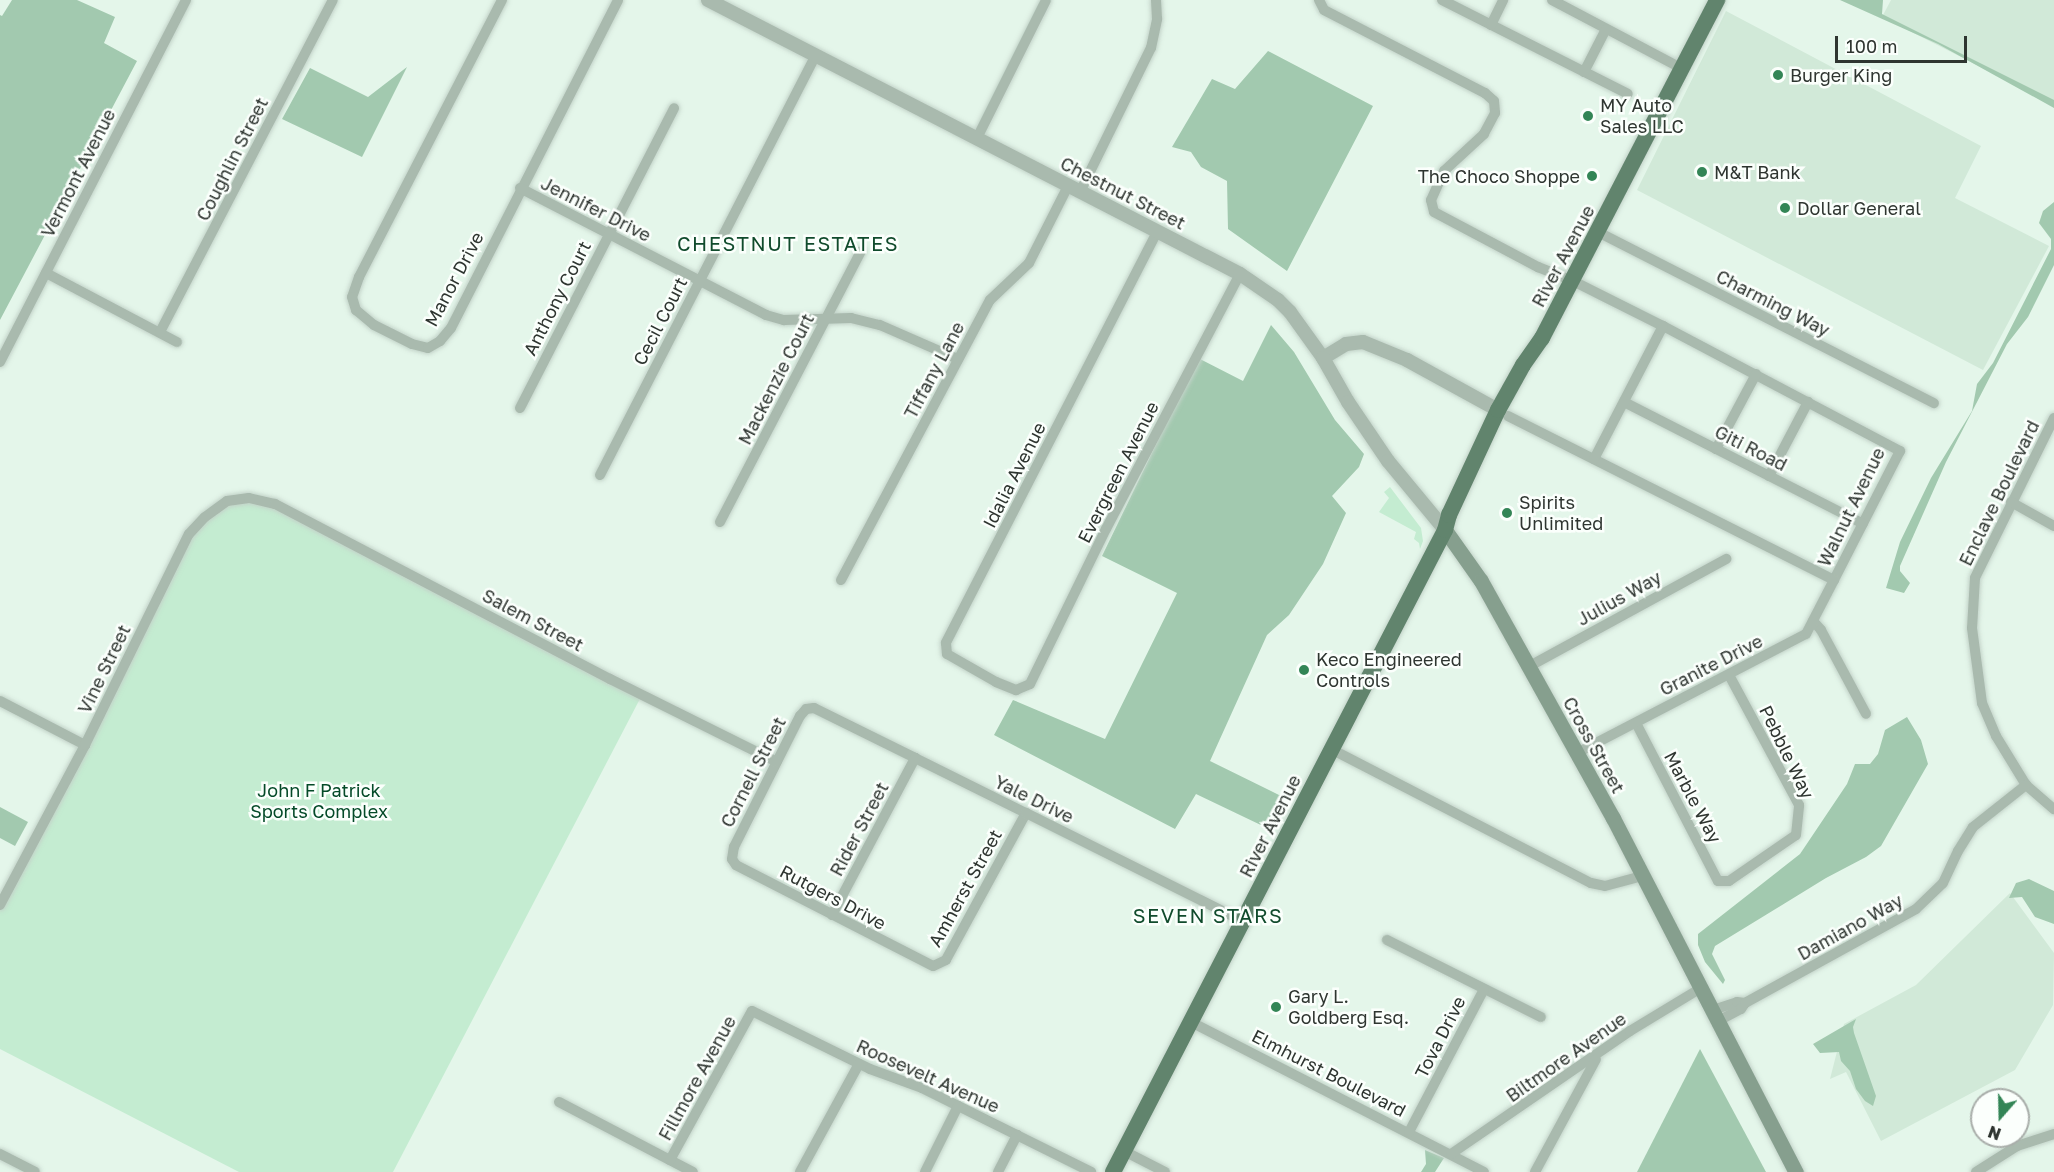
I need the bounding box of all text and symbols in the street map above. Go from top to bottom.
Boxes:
scale bar [1838,24,1970,62]
text: 100 m [1846,35,1897,57]
place label: Burger King [1790,64,1892,86]
marker: Burger King [1771,68,1785,82]
street label: Coughlin Street [192,94,272,224]
place label: MY Auto Sales LLC [1600,95,1684,138]
street label: Vermont Avenue [36,105,120,241]
marker: MY Auto Sales LLC [1581,109,1595,123]
street label: Chestnut Street [1057,152,1189,234]
place label: M&T Bank [1714,161,1801,183]
place label: The Choco Shoppe [1418,165,1580,187]
marker: M&T Bank [1695,165,1709,179]
marker: The Choco Shoppe [1585,169,1599,183]
street label: Jennifer Drive [537,172,655,246]
place label: Dollar General [1797,197,1921,219]
street label: River Avenue [1527,201,1599,311]
marker: Dollar General [1778,201,1792,215]
street label: Manor Drive [420,228,488,330]
district label: CHESTNUT ESTATES [677,231,899,255]
street label: Anthony Court [519,237,595,359]
street label: Charming Way [1713,265,1833,341]
street label: Cecil Court [629,273,691,369]
street label: Mackenzie Court [734,310,818,448]
street label: Tiffany Lane [899,318,969,422]
street label: Evergreen Avenue [1073,398,1163,546]
street label: Enclave Boulevard [1954,417,2044,569]
street label: Idalia Avenue [978,419,1050,531]
street label: Giti Road [1711,421,1791,475]
street label: Walnut Avenue [1813,444,1889,570]
place label: Spirits Unlimited [1519,492,1603,534]
marker: Spirits Unlimited [1500,506,1514,520]
street label: Julius Way [1573,566,1665,630]
street label: Salem Street [479,584,587,656]
street label: Vine Street [73,621,135,717]
street label: Granite Drive [1656,630,1766,700]
place label: Keco Engineered Controls [1316,649,1462,692]
marker: Keco Engineered Controls [1297,663,1311,677]
street label: Cross Street [1559,693,1629,797]
street label: Pebble Way [1755,702,1819,802]
street label: Cornell Street [716,713,790,831]
street label: Marble Way [1660,747,1726,847]
street label: Yale Drive [991,771,1077,827]
street label: River Avenue [1235,771,1305,881]
street label: Rider Street [825,778,893,880]
park label: John F Patrick Sports Complex [250,780,388,822]
street label: Amherst Street [924,825,1006,951]
street label: Rutgers Drive [776,860,890,934]
street label: Damiano Way [1794,889,1906,965]
district label: SEVEN STARS [1133,903,1283,927]
place label: Gary L. Goldberg Esq. [1288,986,1409,1028]
street label: Tova Drive [1410,993,1470,1081]
marker: Gary L. Goldberg Esq. [1269,1000,1283,1014]
street label: Biltmore Avenue [1502,1008,1630,1106]
street label: Fillmore Avenue [654,1012,740,1144]
street label: Elmhurst Boulevard [1248,1025,1410,1121]
street label: Roosevelt Avenue [853,1035,1003,1117]
north arrow [1970,1088,2030,1148]
text: N [1985,1122,2004,1145]

